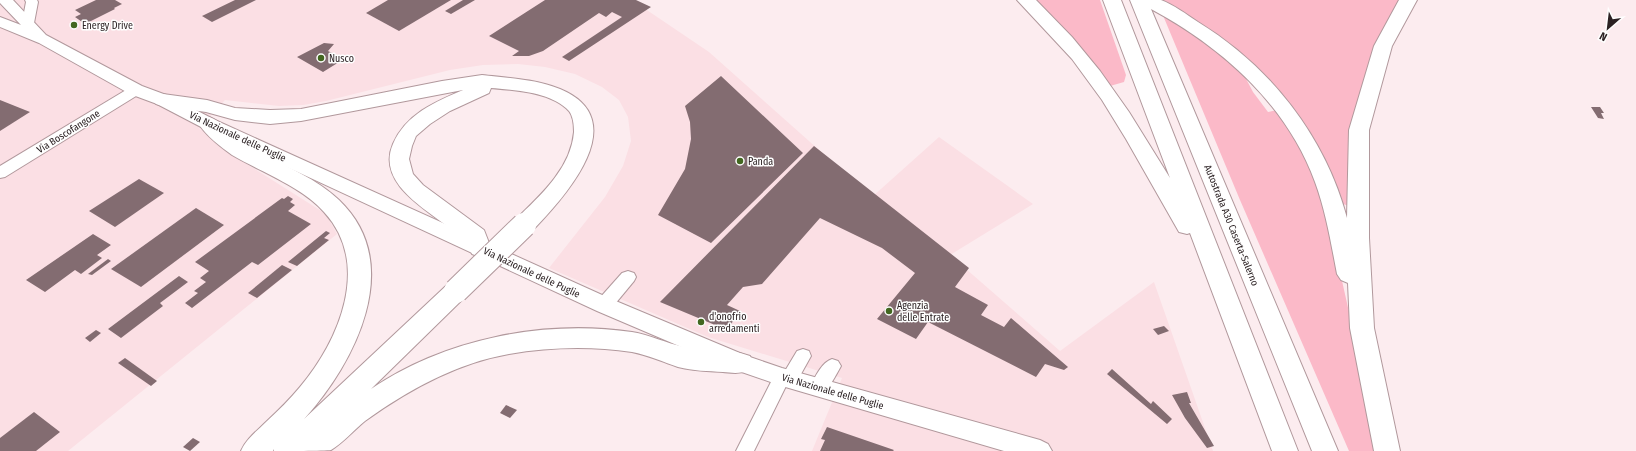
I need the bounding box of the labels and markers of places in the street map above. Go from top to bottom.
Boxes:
marker: Energy Drive [69,20,79,30]
place label: Energy Drive [82,20,133,32]
marker: Nusco [316,53,326,63]
place label: Nusco [329,53,354,65]
marker: Panda [735,156,745,166]
place label: Panda [748,156,773,168]
place label: Agenzia delle Entrate [897,300,949,324]
marker: Agenzia delle Entrate [884,306,894,316]
place label: d'onofrio arredamenti [709,311,760,335]
marker: d'onofrio arredamenti [696,317,706,327]

